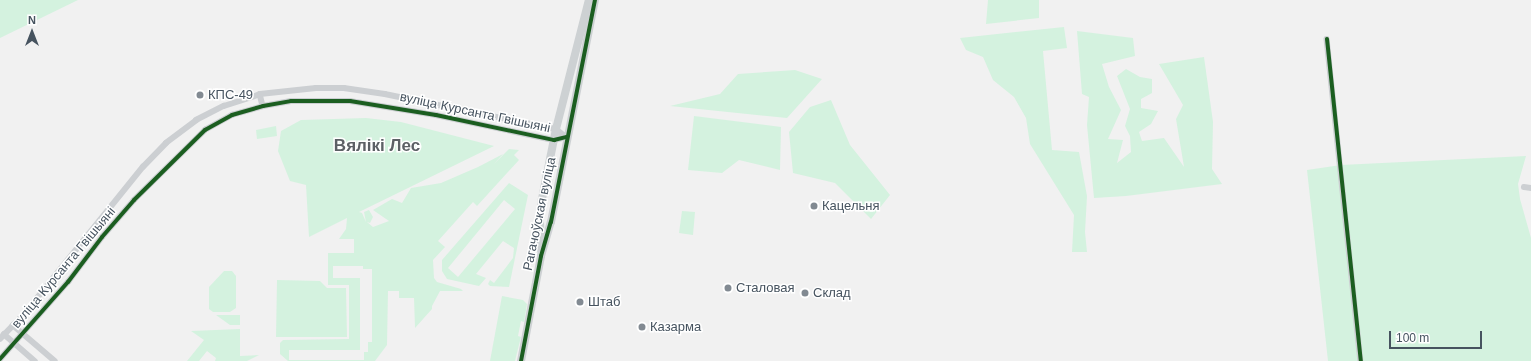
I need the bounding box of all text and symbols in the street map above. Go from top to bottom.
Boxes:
north arrow [12,12,52,52]
text: N [28,14,36,26]
place label: КПС-49 [208,87,253,103]
street label: вуліца Курсанта Гвішыяні [398,89,552,137]
marker: КПС-49 [195,90,205,100]
district label: Вялікі Лес [334,136,420,156]
street label: Рагачоўская вуліца [520,156,560,272]
place label: Кацельня [822,198,879,214]
marker: Кацельня [809,201,819,211]
street label: вуліца Курсанта Гвішыяні [9,204,119,332]
place label: Сталовая [736,280,794,296]
marker: Сталовая [723,283,733,293]
place label: Склад [813,285,851,301]
marker: Склад [800,288,810,298]
place label: Штаб [588,294,620,310]
marker: Штаб [575,297,585,307]
place label: Казарма [650,319,701,335]
marker: Казарма [637,322,647,332]
scale bar [1391,323,1484,349]
text: 100 m [1396,331,1429,345]

